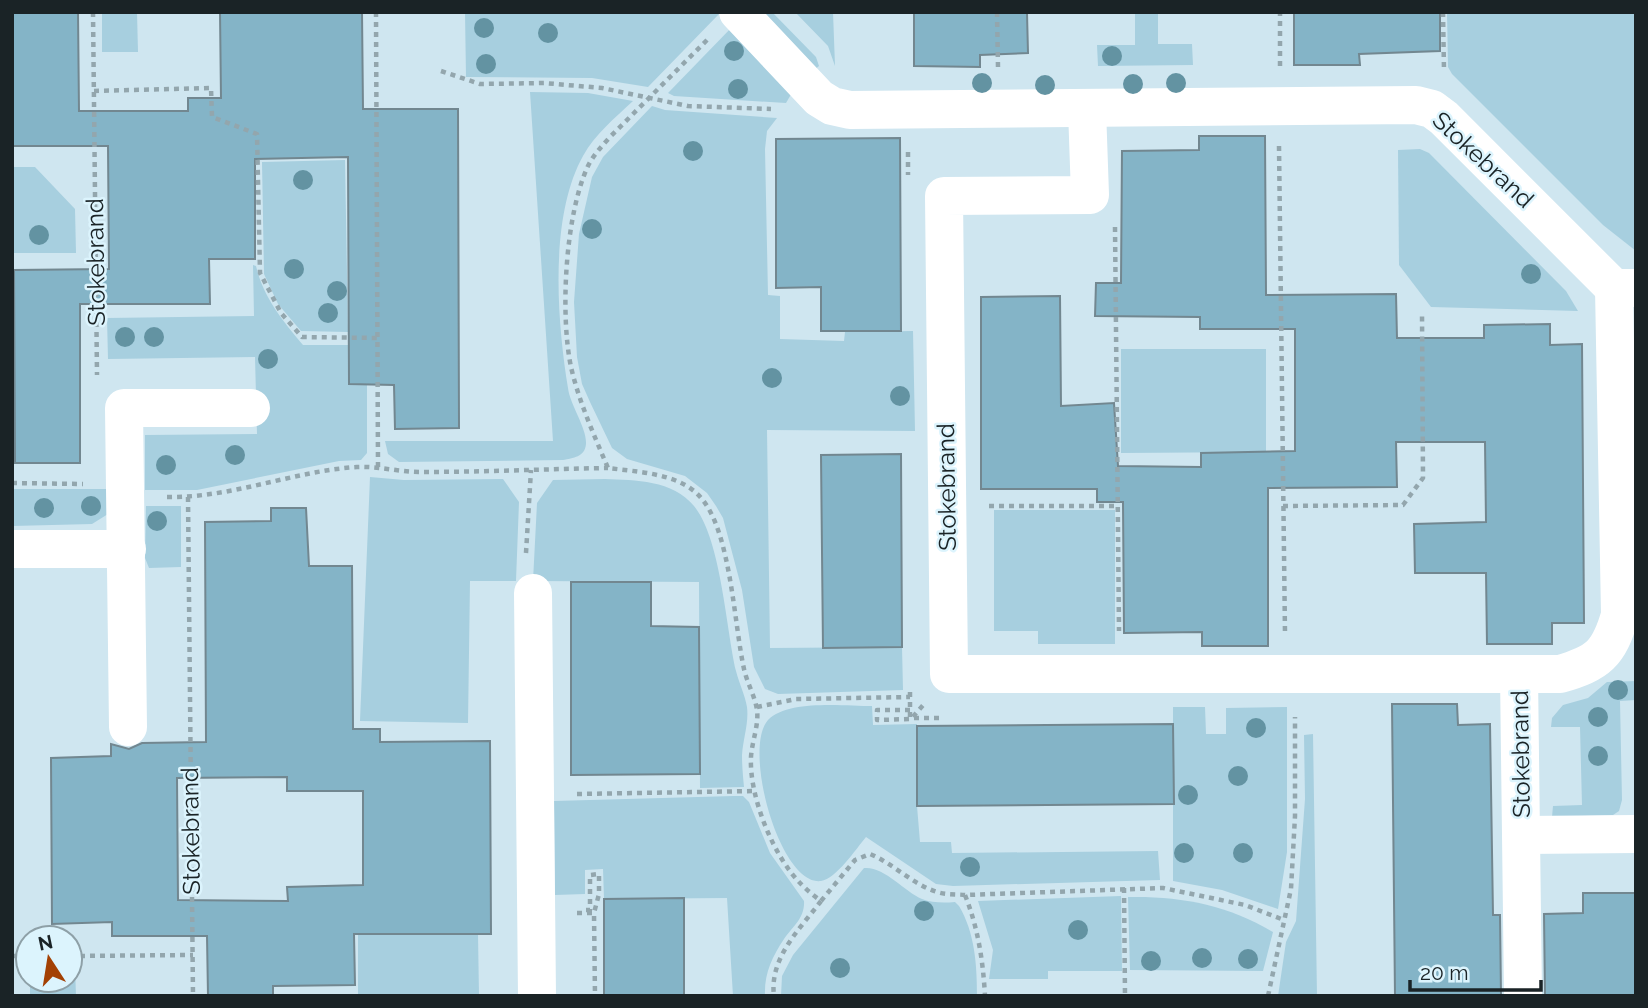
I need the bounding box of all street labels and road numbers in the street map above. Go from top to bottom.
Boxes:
street label: Stokebrand [1427,105,1540,214]
street label: Stokebrand [80,198,111,326]
street label: Stokebrand [931,423,962,551]
street label: Stokebrand [1505,690,1536,818]
street label: Stokebrand [175,767,206,895]

